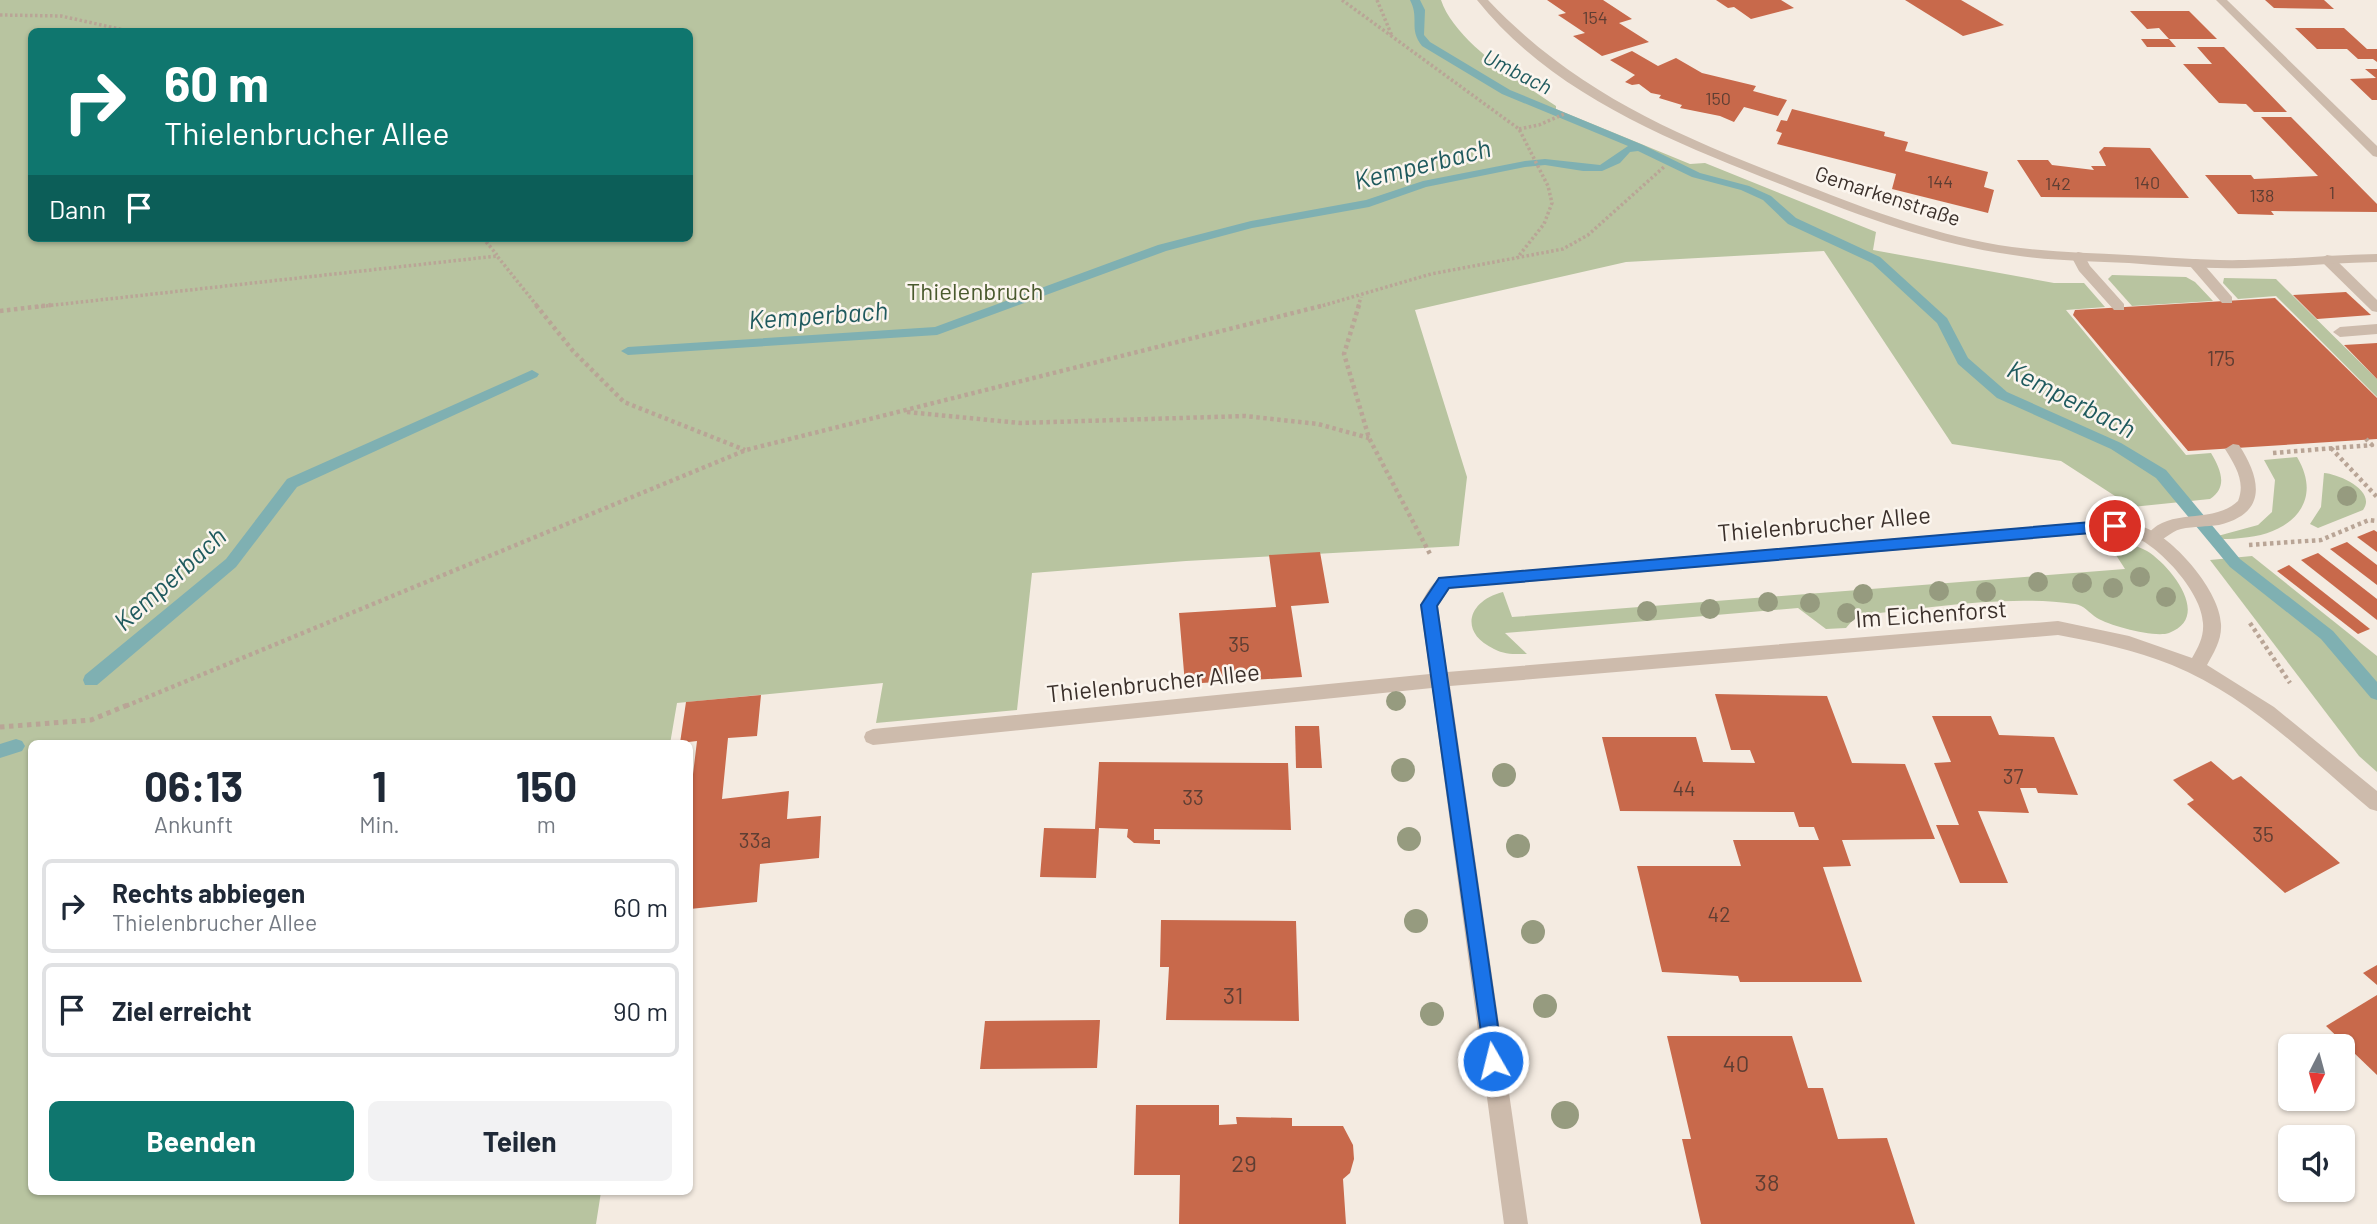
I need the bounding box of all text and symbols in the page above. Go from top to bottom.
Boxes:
house number: 154 [1582,6,1608,28]
water label: Umbach [1479,43,1557,99]
text: 60 m [164,53,269,112]
icon: right [49,56,140,147]
house number: 150 [1705,87,1731,109]
text: Thielenbrucher Allee [164,113,450,151]
water label: Kemperbach [1350,131,1494,195]
street label: Gemarkenstraße [1812,160,1964,230]
house number: 144 [1927,170,1953,192]
house number: 140 [2134,171,2160,193]
house number: 142 [2045,172,2071,194]
house number: 1 [2329,181,2335,203]
house number: 138 [2250,184,2274,206]
icon: arrive [120,189,158,227]
text: Dann [49,193,106,224]
park label: Thielenbruch [907,276,1043,305]
water label: Kemperbach [747,294,889,334]
house number: 175 [2207,345,2235,370]
water label: Kemperbach [2003,352,2141,444]
pin [2085,496,2145,556]
street label: Thielenbrucher Allee [1716,499,1932,547]
icon: arrive [2096,507,2134,545]
water label: Kemperbach [107,520,231,636]
street label: Im Eichenforst [1854,593,2008,633]
house number: 35 [1228,631,1250,656]
street label: Thielenbrucher Allee [1045,656,1261,708]
text: 06:13 [144,760,243,810]
text: 1 [372,760,387,810]
text: 150 [516,760,577,810]
house number: 37 [2003,763,2023,788]
house number: 44 [1672,775,1696,800]
house number: 33 [1182,784,1204,809]
text: Ankunft [154,810,233,838]
text: Min. [359,810,400,838]
text: m [537,810,556,838]
house number: 35 [2252,821,2274,846]
house number: 33a [739,827,771,852]
text: Rechts abbiegen [112,877,305,908]
icon: right [53,887,91,925]
text: 60 m [613,891,668,922]
house number: 42 [1708,901,1730,926]
text: Thielenbrucher Allee [112,908,317,936]
house number: 31 [1223,980,1243,1009]
icon: arrive [53,991,91,1029]
text: Ziel erreicht [112,995,252,1026]
text: 90 m [613,995,668,1026]
position arrow [1456,1024,1530,1098]
north arrow [2278,1034,2356,1111]
map controls [2278,1034,2355,1202]
house number: 40 [1723,1048,1749,1077]
button: Beenden [49,1101,354,1181]
button: Teilen [368,1101,672,1181]
button: sound [2278,1125,2355,1202]
house number: 29 [1231,1148,1257,1177]
house number: 38 [1755,1167,1779,1196]

